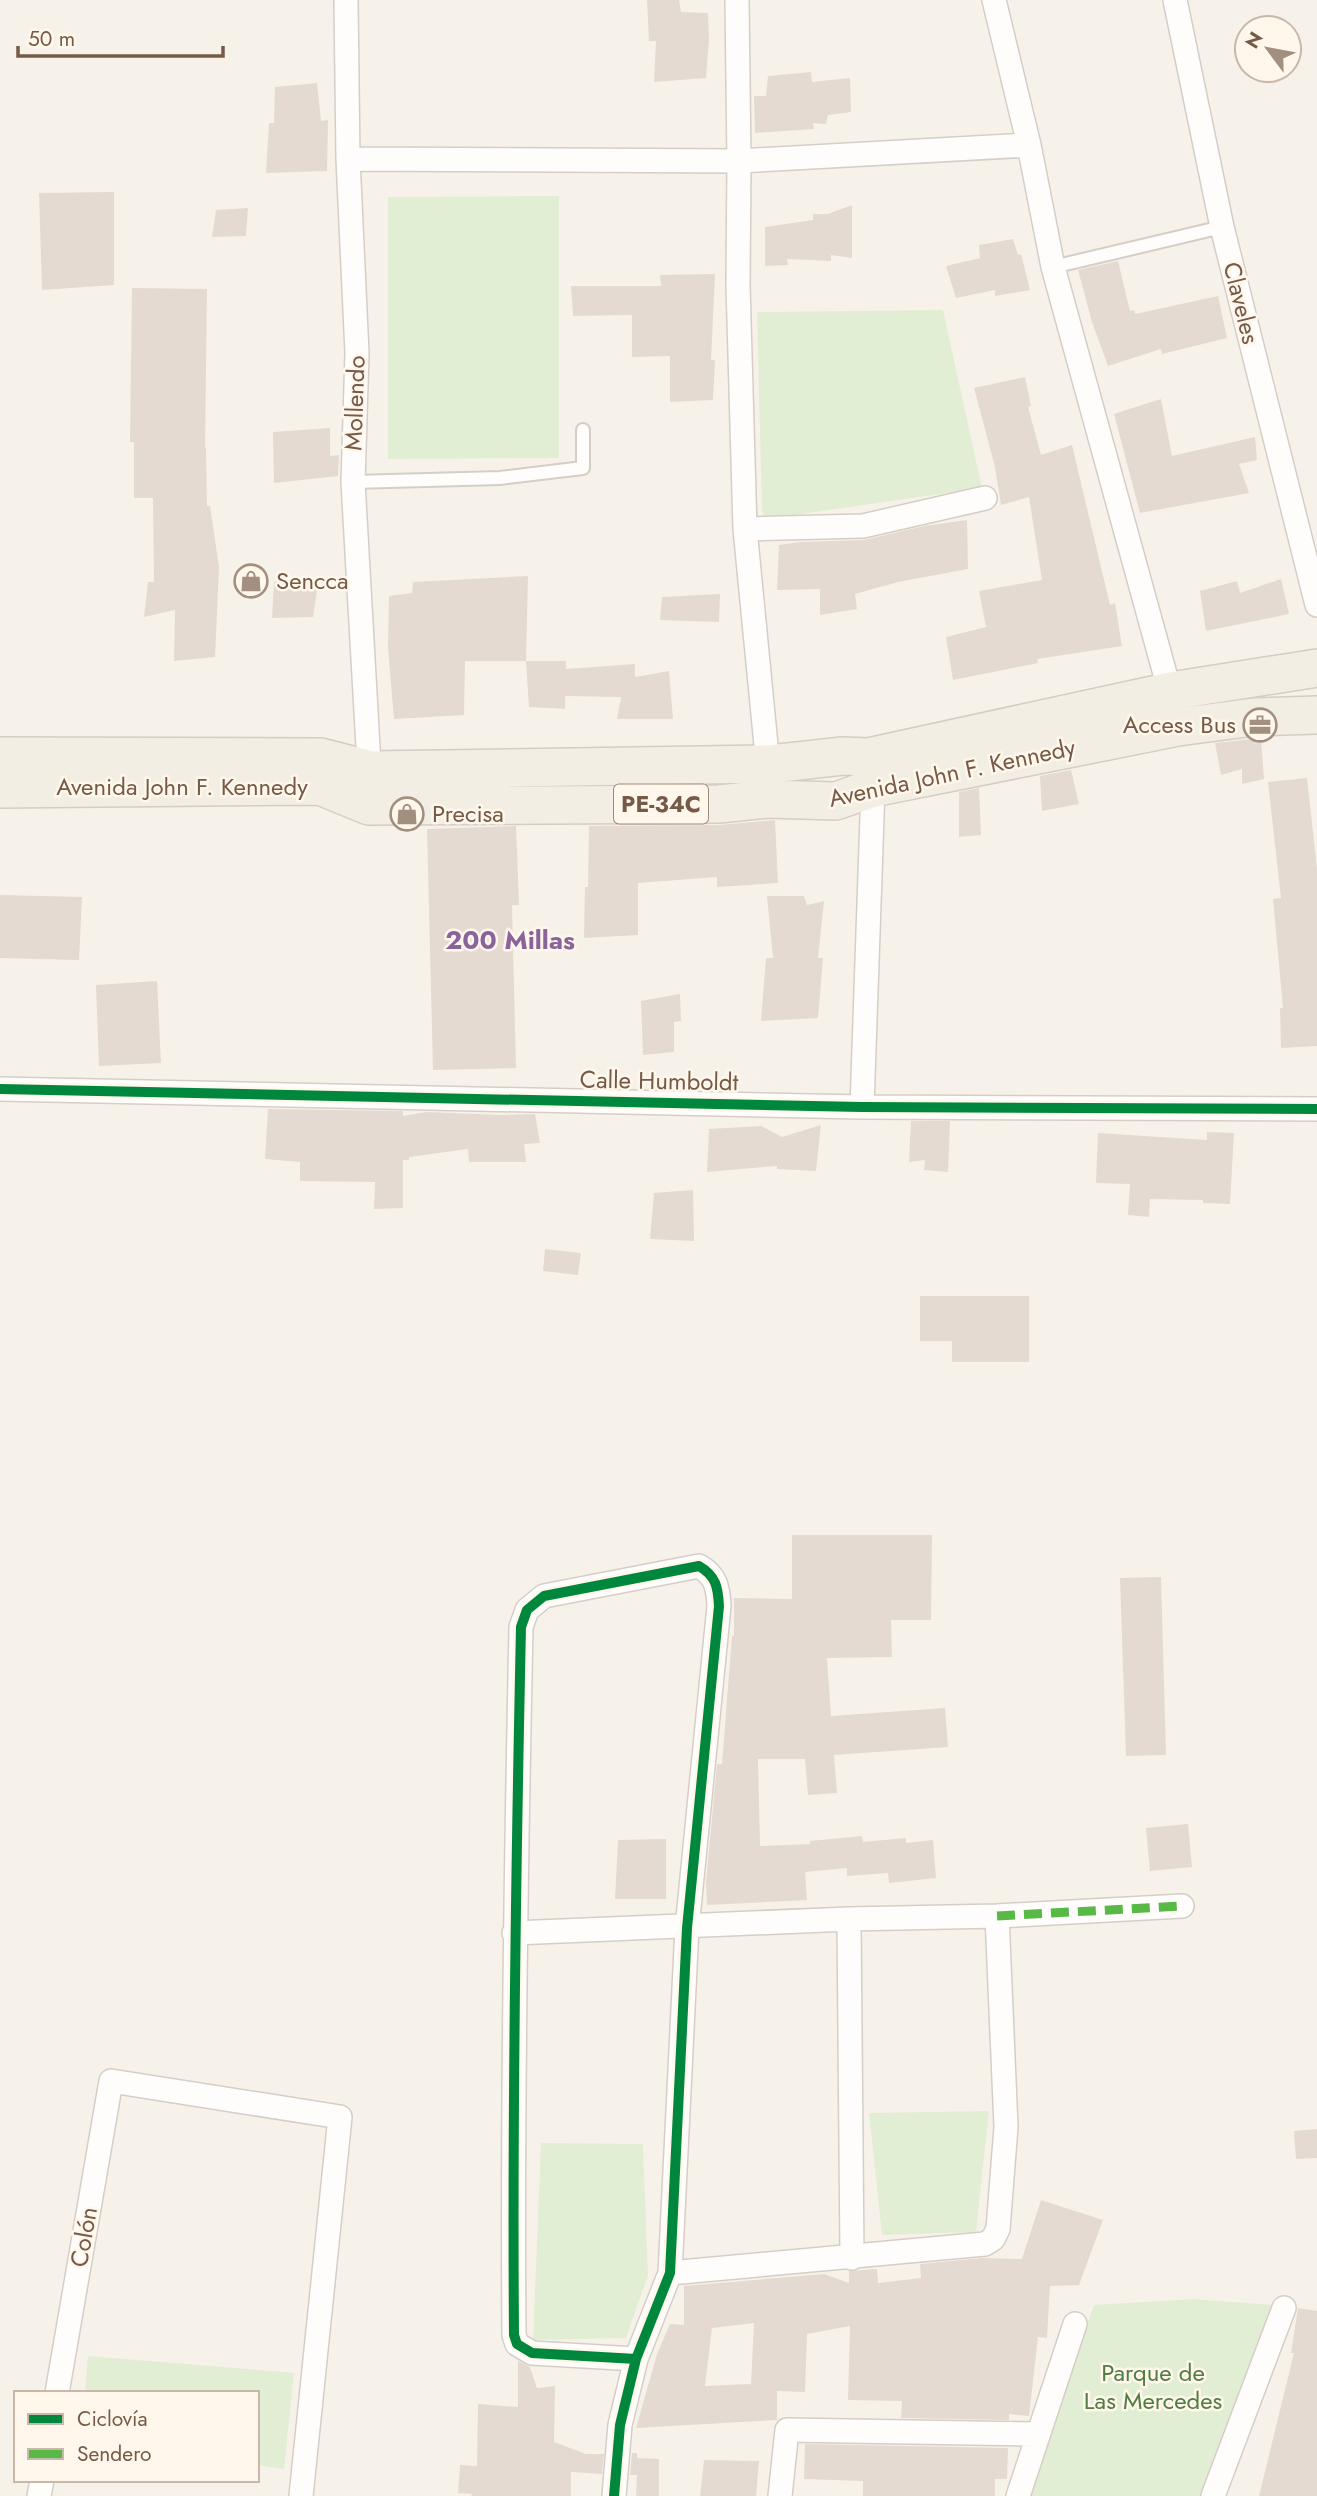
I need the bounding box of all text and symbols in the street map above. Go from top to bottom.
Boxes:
scale bar [18,14,222,58]
north arrow [1233,14,1303,84]
text: 50 m [28,24,75,54]
text: N [1239,27,1269,54]
street label: Claveles [1214,258,1269,348]
street label: Mollendo [335,355,374,451]
shop icon: Sencca [232,562,270,600]
place label: Sencca [276,563,349,598]
office icon: Access Bus [1241,706,1279,744]
place label: Access Bus [1123,707,1236,742]
street label: Avenida John F. Kennedy [825,729,1079,816]
street label: Avenida John F. Kennedy [56,769,308,804]
road number: PE-34C [614,784,708,824]
shop icon: Precisa [388,795,426,833]
place label: Precisa [432,796,504,831]
district label: 200 Millas [445,921,575,959]
street label: Calle Humboldt [579,1062,739,1099]
street label: Colón [61,2204,106,2270]
park label: Parque de Las Mercedes [1084,2355,1222,2418]
legend [14,2391,259,2482]
text: Ciclovía [77,2404,148,2434]
text: Sendero [77,2439,152,2469]

